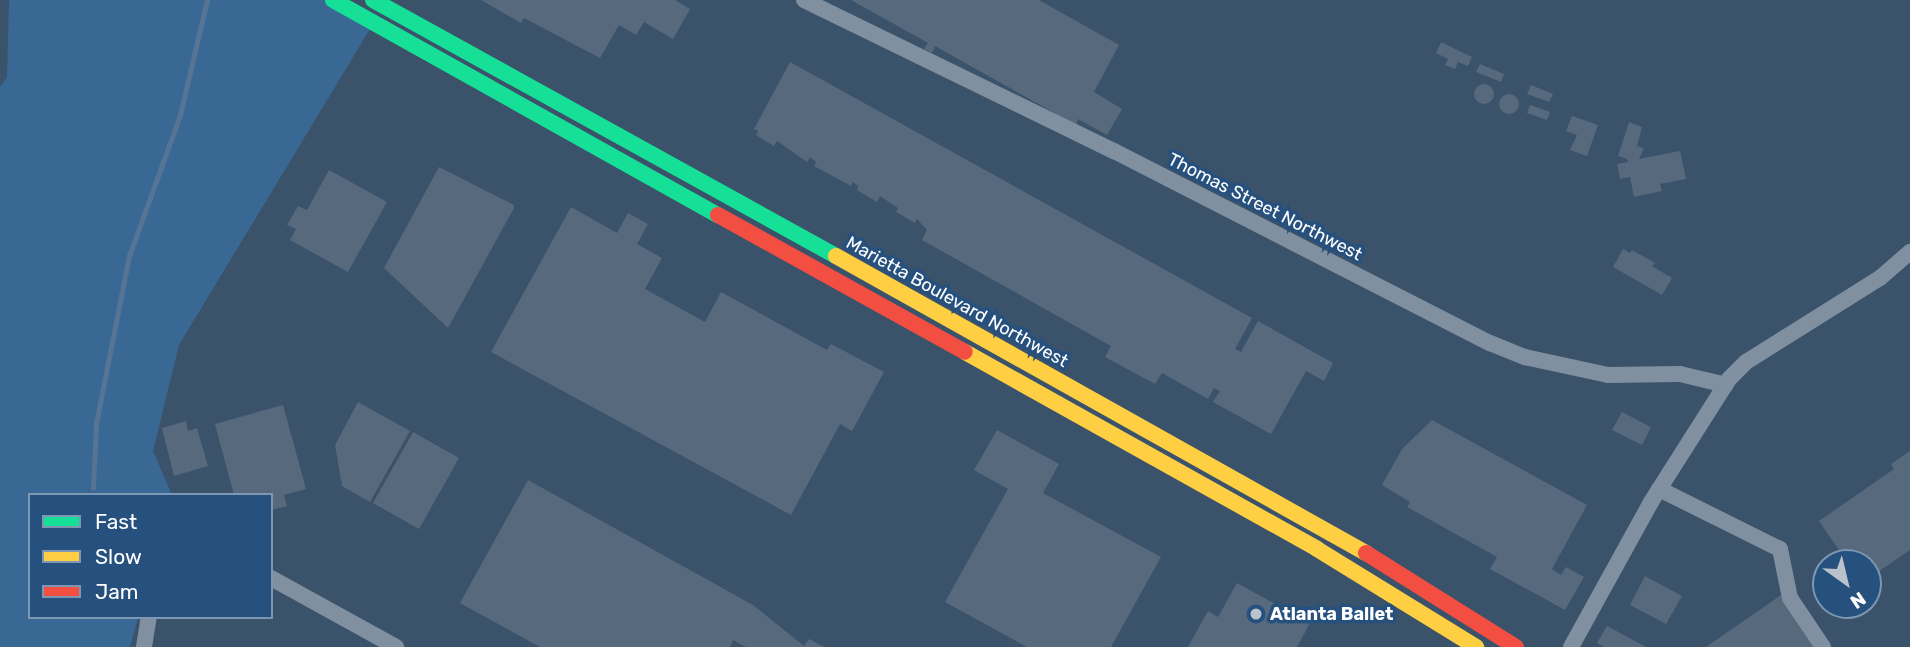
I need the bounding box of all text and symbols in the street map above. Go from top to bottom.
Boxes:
street label: Thomas Street Northwest [1164,148,1366,266]
street label: Marietta Boulevard Northwest [842,232,1072,372]
legend [28,493,273,619]
text: Fast [95,509,137,534]
text: Slow [95,544,142,569]
north arrow [1812,549,1882,619]
text: Jam [95,579,139,604]
text: N [1846,587,1870,614]
place label: Atlanta Ballet [1270,603,1393,625]
marker: Atlanta Ballet [1248,606,1264,622]

